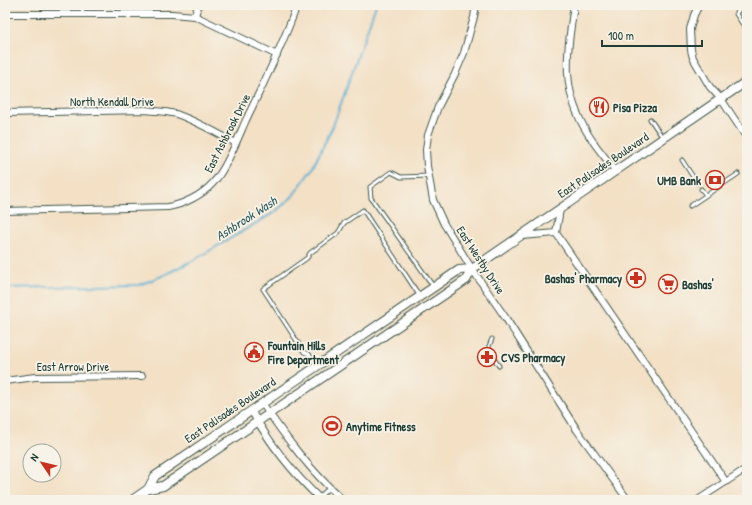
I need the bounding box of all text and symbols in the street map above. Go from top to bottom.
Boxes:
scale bar [602,22,702,48]
text: 100 m [608,27,634,44]
street label: East Ashbrook Drive [200,90,254,175]
street label: North Kendall Drive [70,93,154,110]
restaurant icon: Pisa Pizza [588,96,610,118]
place label: Pisa Pizza [613,99,657,116]
street label: East Palisades Boulevard [554,128,652,202]
bank icon: UMB Bank [704,169,726,191]
place label: UMB Bank [657,172,701,189]
water label: Ashbrook Wash [212,191,281,245]
street label: East Westby Drive [453,223,509,297]
pharmacy icon: Bashas' Pharmacy [625,267,647,289]
place label: Bashas' Pharmacy [545,270,622,288]
supermarket icon: Bashas' [657,273,679,295]
place label: Bashas' [682,276,714,293]
place label: Fountain Hills Fire Department [267,337,340,369]
public building icon: Fountain Hills Fire Department [243,341,265,363]
pharmacy icon: CVS Pharmacy [476,346,498,368]
place label: CVS Pharmacy [501,349,565,367]
street label: East Arrow Drive [37,358,109,375]
street label: East Palisades Boulevard [181,373,279,447]
sports icon: Anytime Fitness [321,415,343,437]
place label: Anytime Fitness [346,418,416,436]
north arrow [22,443,62,483]
text: N [26,451,41,464]

